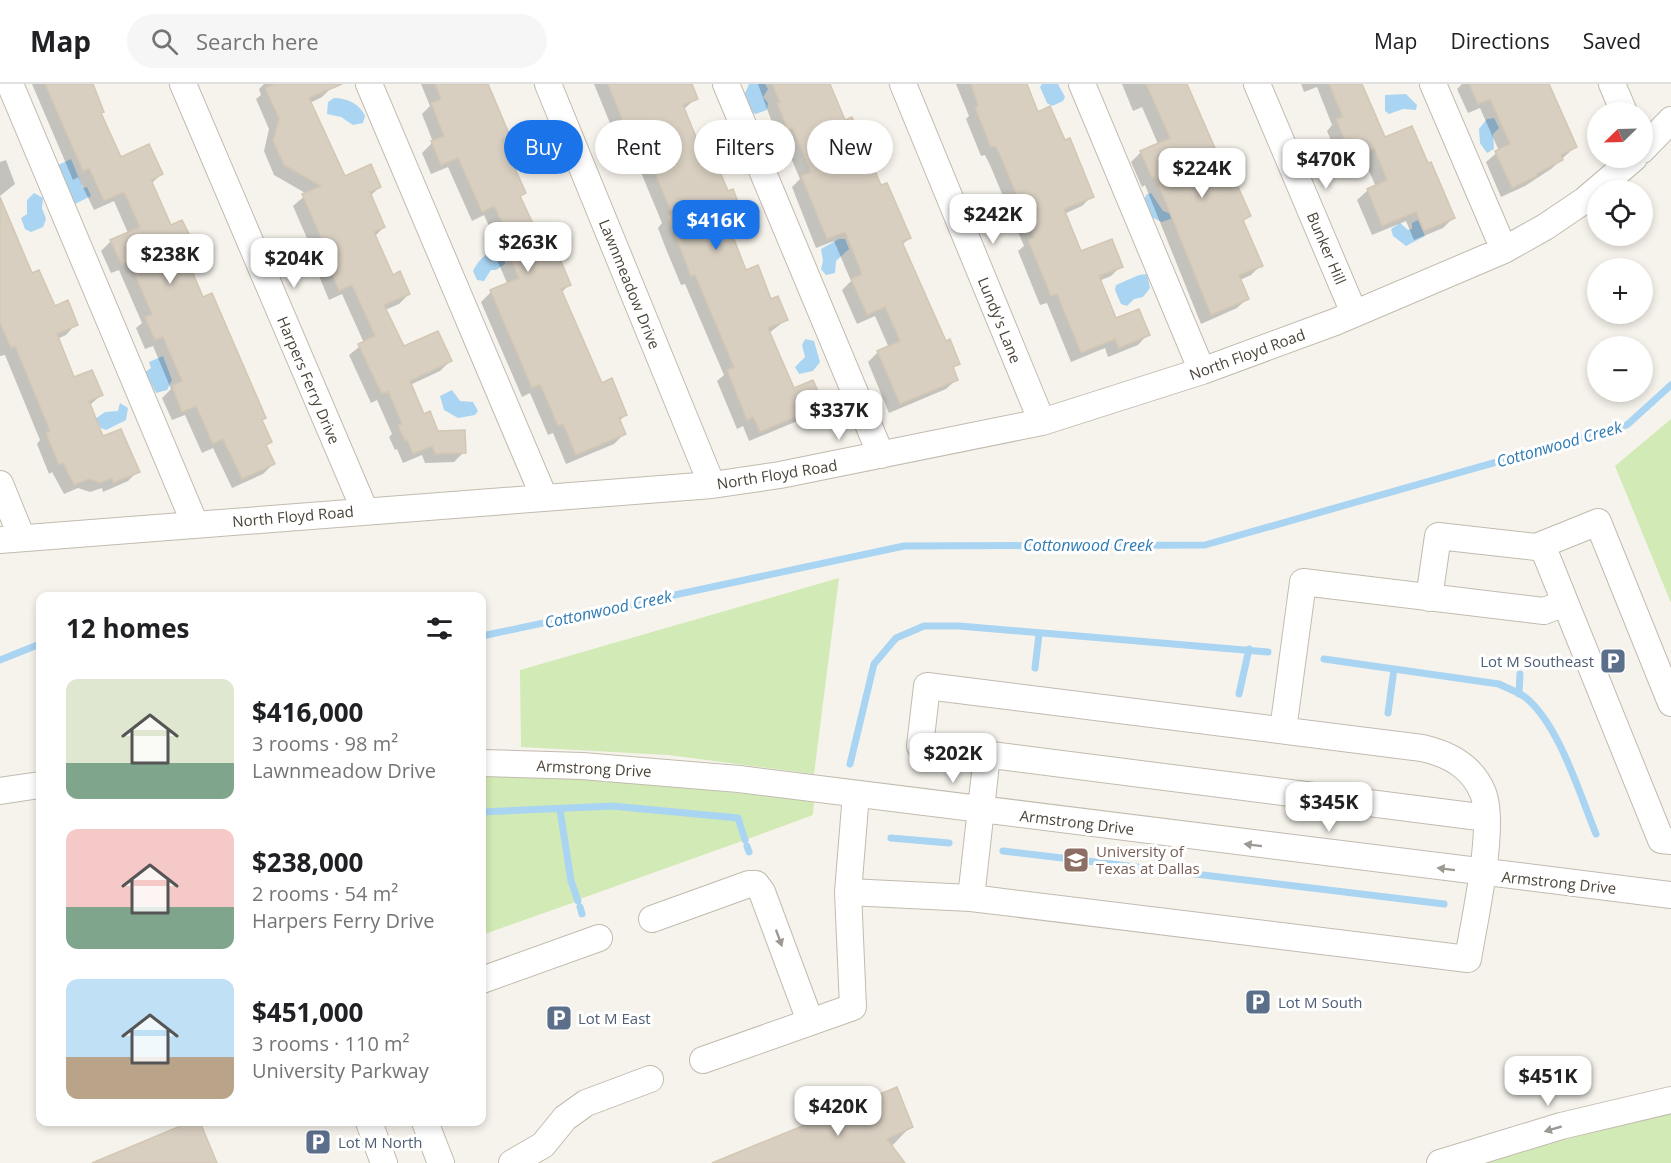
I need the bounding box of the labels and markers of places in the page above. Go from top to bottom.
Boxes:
pin: $470K [1284,139,1368,190]
pin: $224K [1160,148,1244,199]
pin: $242K [951,194,1035,245]
pin: $416K [674,200,758,251]
pin: $263K [486,222,570,273]
pin: $238K [128,234,212,285]
pin: $204K [252,238,336,289]
pin: $337K [797,390,881,441]
parking icon: Lot M Southeast [1598,646,1628,676]
place label: Lot M Southeast [1480,651,1594,671]
pin: $202K [911,733,995,784]
pin: $345K [1287,782,1371,833]
place label: University of Texas at Dallas [1096,841,1200,878]
school or university icon: University of Texas at Dallas [1061,845,1091,875]
parking icon: Lot M South [1243,987,1273,1017]
place label: Lot M South [1278,992,1362,1012]
parking icon: Lot M East [544,1003,574,1033]
place label: Lot M East [578,1008,651,1028]
pin: $451K [1506,1056,1590,1107]
pin: $420K [796,1086,880,1137]
parking icon: Lot M North [303,1127,333,1157]
place label: Lot M North [338,1132,422,1152]

